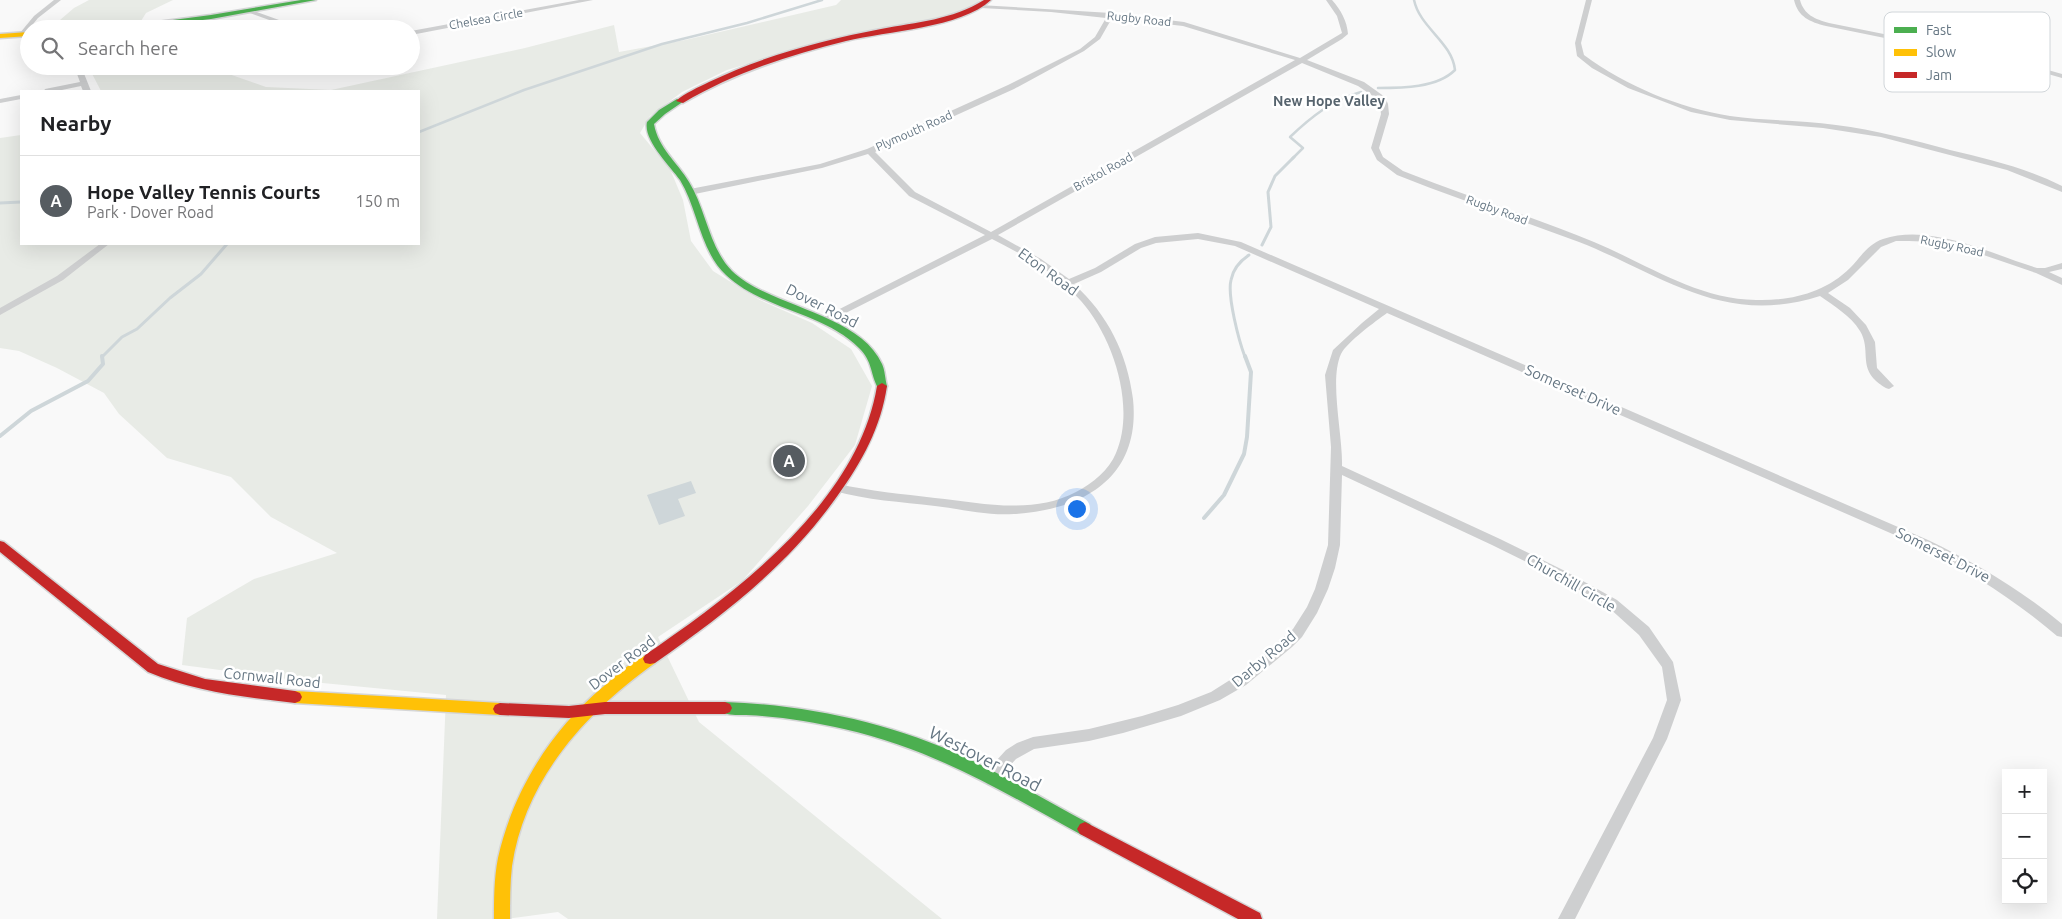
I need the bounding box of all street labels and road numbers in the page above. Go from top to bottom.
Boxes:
street label: Chelsea Circle [448,6,524,31]
street label: Rugby Road [1106,9,1172,28]
street label: Plymouth Road [874,108,954,153]
street label: Bristol Road [1071,150,1135,193]
street label: Rugby Road [1465,192,1530,227]
street label: Rugby Road [1919,232,1985,259]
street label: Eton Road [1015,244,1081,299]
street label: Dover Road [783,280,861,331]
street label: Somerset Drive [1523,361,1624,418]
street label: Somerset Drive [1893,524,1993,586]
street label: Churchill Circle [1524,550,1619,615]
street label: Darby Road [1228,627,1299,690]
street label: Dover Road [585,632,658,693]
street label: Cornwall Road [223,664,321,691]
street label: Westover Road [926,721,1045,795]

